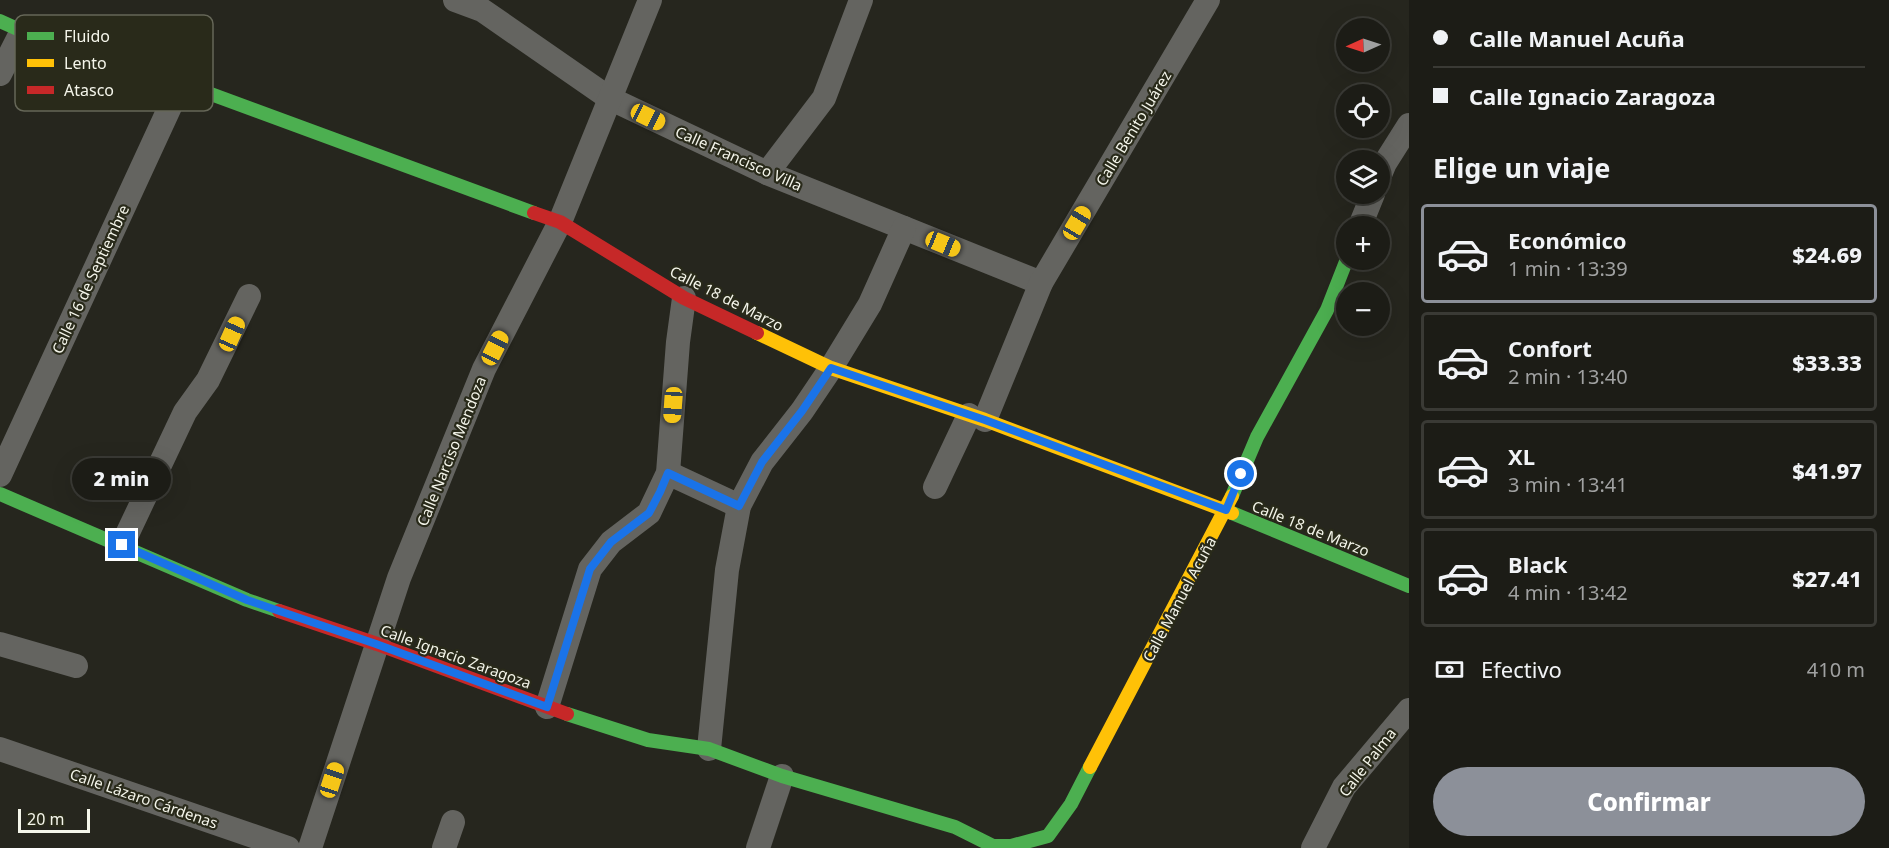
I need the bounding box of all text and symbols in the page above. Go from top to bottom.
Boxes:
legend [15,15,213,111]
north arrow [1336,18,1390,72]
map controls [1336,18,1390,336]
text: Calle Manuel Acuña [1469,23,1685,53]
text: Fluido [64,25,110,47]
text: Lento [64,52,107,74]
street label: Calle Benito Juárez [1091,67,1175,189]
text: Atasco [64,79,114,101]
text: Calle Ignacio Zaragoza [1469,81,1716,111]
button: locate [1336,84,1390,138]
car [628,101,668,133]
street label: Calle Francisco Villa [672,121,806,195]
text: Elige un viaje [1433,149,1610,186]
button: layers [1336,150,1390,204]
street label: Calle 16 de Septiembre [47,201,133,357]
car [1060,203,1094,243]
button: + [1336,216,1390,270]
text: Económico [1508,225,1627,255]
icon: car [1436,227,1490,281]
car [923,229,963,259]
text: $24.69 [1792,239,1862,269]
text: 1 min · 13:39 [1508,255,1628,282]
street label: Calle 18 de Marzo [667,261,787,335]
button: − [1336,282,1390,336]
car [216,314,248,354]
car [479,328,511,368]
text: Confort [1508,333,1592,363]
icon: car [1436,335,1490,389]
text: $33.33 [1792,347,1862,377]
text: 2 min · 13:40 [1508,363,1628,390]
street label: Calle Narciso Mendoza [412,373,490,529]
car [663,386,683,424]
text: XL [1508,441,1535,471]
icon: car [1436,443,1490,497]
text: $41.97 [1792,455,1862,485]
callout: 2 min [72,458,172,500]
route start [1227,460,1254,487]
text: 2 min [94,465,149,492]
text: 3 min · 13:41 [1508,471,1628,498]
street label: Calle 18 de Marzo [1249,495,1373,561]
route end [108,531,135,558]
street label: Calle Manuel Acuña [1138,533,1220,665]
text: Black [1508,549,1567,579]
icon: car [1436,551,1490,605]
text: $27.41 [1792,563,1862,593]
text: 4 min · 13:42 [1508,579,1628,606]
street label: Calle Ignacio Zaragoza [378,619,534,693]
icon: cash [1433,653,1466,686]
text: Efectivo [1481,654,1562,684]
text: 410 m [1807,656,1865,683]
street label: Calle Palma [1334,724,1400,800]
car [318,760,346,800]
street label: Calle Lázaro Cárdenas [67,763,221,833]
button: Confirmar [1433,767,1865,836]
scale bar [18,806,90,834]
text: 20 m [27,808,64,830]

